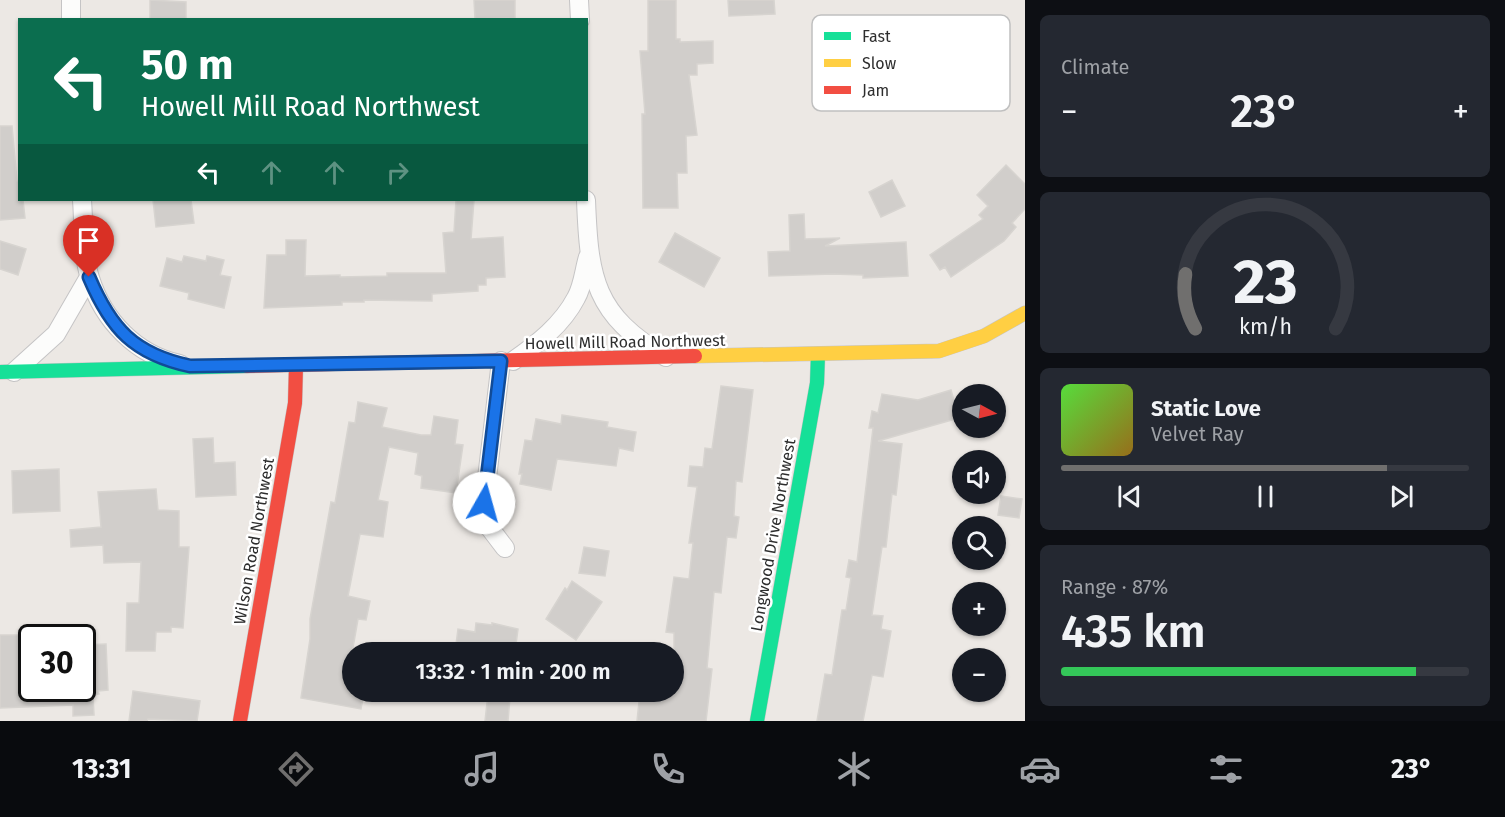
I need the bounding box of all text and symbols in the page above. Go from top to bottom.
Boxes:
legend [812,15,1010,111]
text: Fast [862,27,891,46]
text: 50 m [141,40,234,90]
icon: left [42,42,120,120]
text: Slow [862,54,897,73]
text: Climate [1061,55,1129,79]
text: Jam [862,81,889,100]
text: 23° [1230,85,1300,139]
text: Howell Mill Road Northwest [141,91,480,123]
text: − [1061,92,1078,132]
text: + [1453,92,1469,132]
icon: left [192,156,225,189]
icon: ahead [255,156,288,189]
icon: ahead [318,156,351,189]
icon: right [381,156,414,189]
pin [63,215,114,277]
icon: arrive [72,224,105,257]
text: 23 [1233,245,1297,320]
text: km/h [1238,315,1292,341]
street label: Howell Mill Road Northwest [524,331,726,353]
north arrow [952,384,1006,438]
map controls [952,384,1006,702]
text: Static Love [1151,395,1261,422]
text: Velvet Ray [1151,422,1244,446]
street label: Longwood Drive Northwest [747,437,799,633]
button: sound [952,450,1006,504]
street label: Wilson Road Northwest [230,456,278,626]
position arrow [452,471,516,535]
icon: previous [1113,480,1146,513]
icon: pause [1249,480,1282,513]
icon: next [1385,480,1418,513]
button: search [952,516,1006,570]
text: Range · 87% [1061,575,1168,599]
button: + [952,582,1006,636]
text: 435 km [1061,605,1206,659]
speed limit sign: 30 [18,624,96,702]
button: − [952,648,1006,702]
text: 13:32 · 1 min · 200 m [415,658,611,685]
icon: directions [275,748,317,790]
icon: music [461,748,503,790]
icon: phone [647,748,689,790]
icon: climate [833,748,875,790]
icon: car [1019,748,1061,790]
icon: filters [1205,748,1247,790]
text: 13:31 [72,753,131,785]
text: 23° [1391,753,1433,785]

